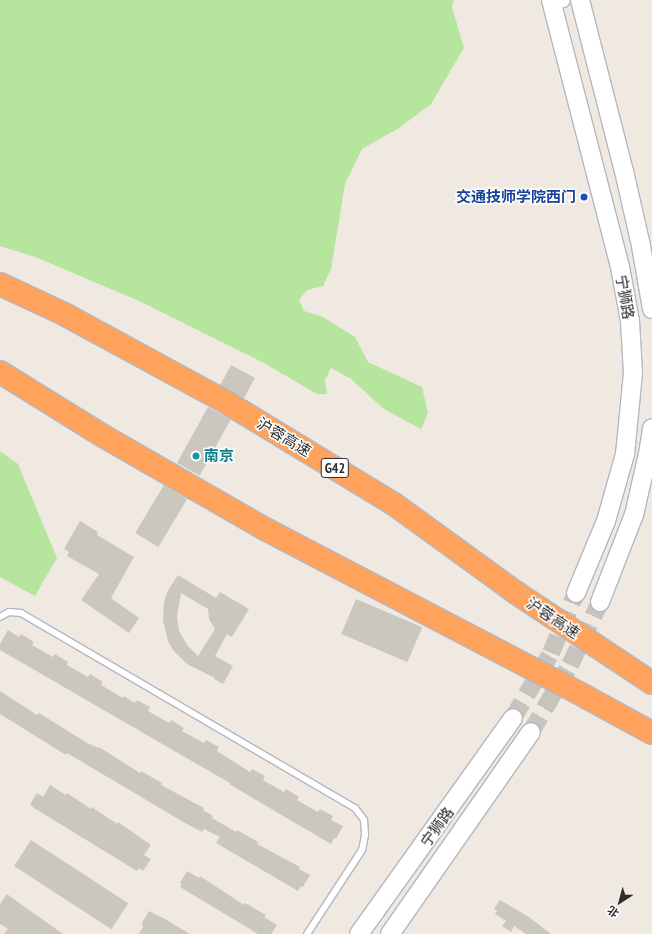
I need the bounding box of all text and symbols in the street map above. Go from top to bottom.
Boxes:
place label: 交通技师学院西门 [456,188,576,206]
marker: 交通技师学院西门 [579,192,589,202]
street label: 宁狮路 [612,273,638,321]
street label: 沪蓉高速 [254,414,314,460]
place label: 南京 [204,447,234,465]
marker: 南京 [191,451,201,461]
road number: G42 [320,456,350,480]
street label: 沪蓉高速 [523,594,583,642]
street label: 宁狮路 [416,804,458,850]
north arrow [600,882,640,922]
text: 北 [604,903,622,921]

